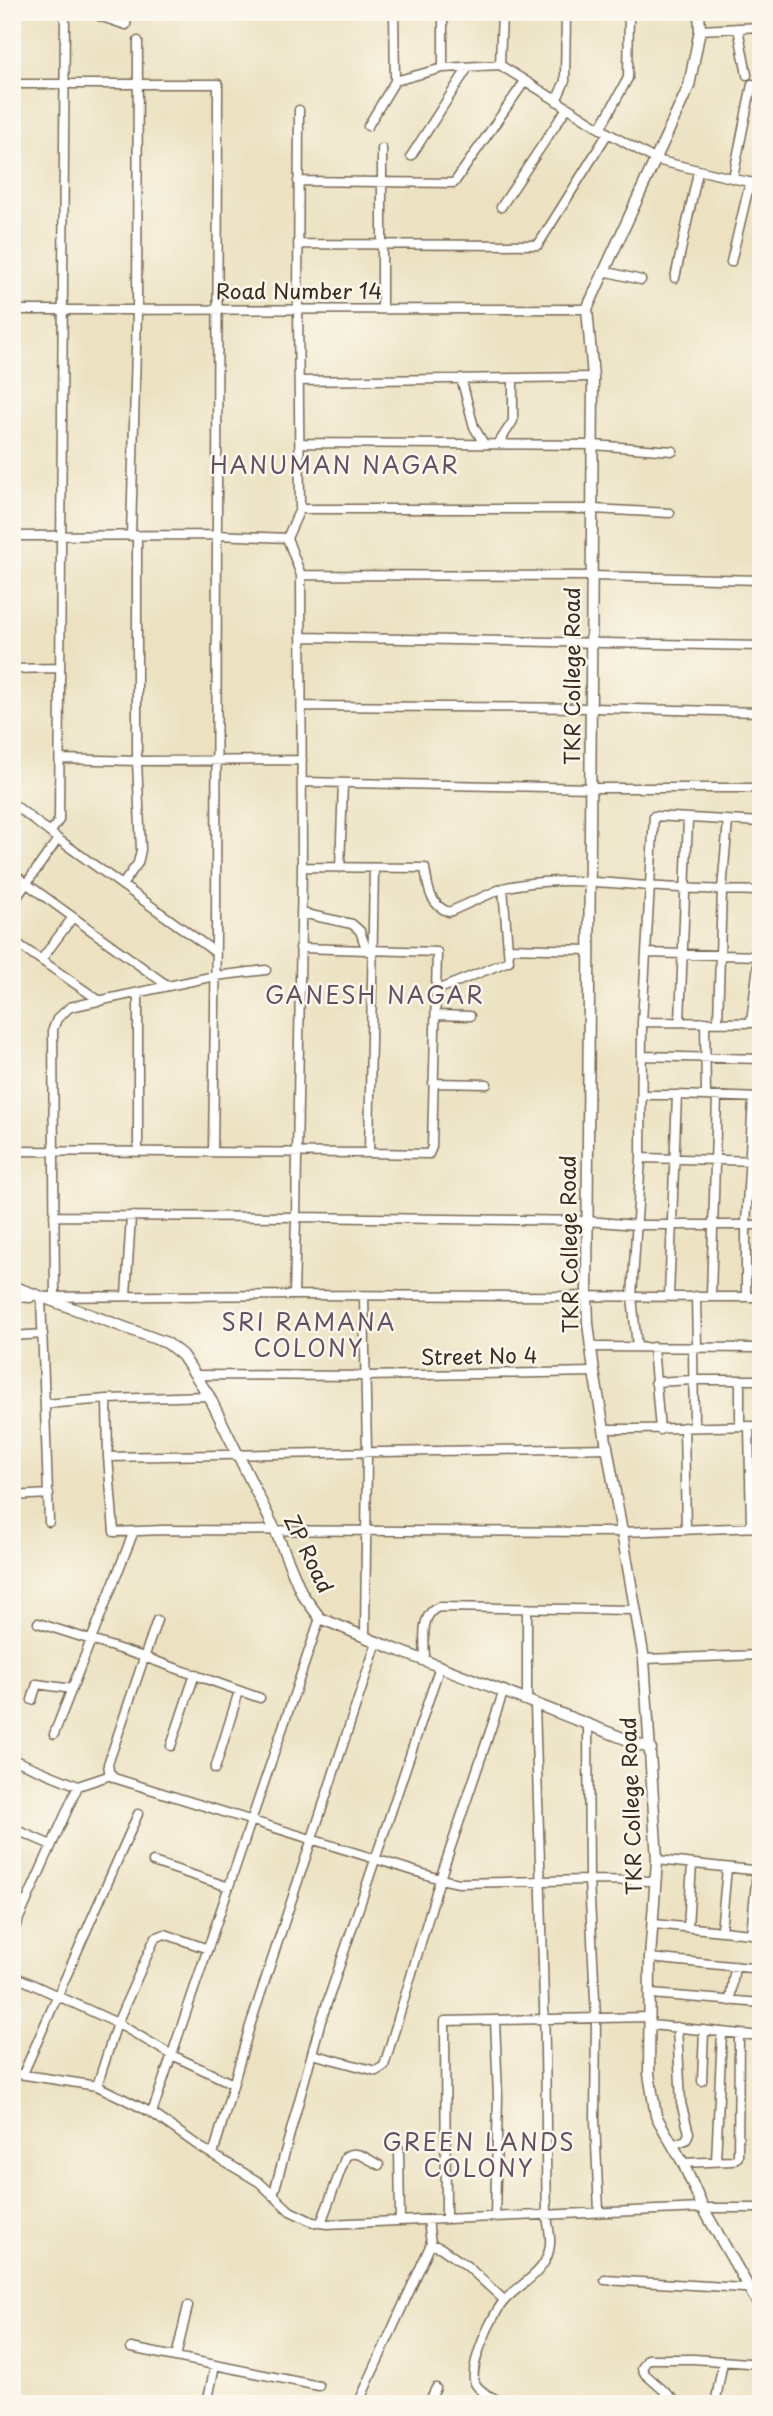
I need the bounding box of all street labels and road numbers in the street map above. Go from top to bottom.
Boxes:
street label: Road Number 14 [216,274,382,306]
street label: TKR College Road [555,587,587,765]
street label: TKR College Road [550,1155,586,1333]
street label: Street No 4 [420,1338,538,1372]
street label: ZP Road [277,1508,343,1598]
street label: TKR College Road [611,1717,649,1896]

